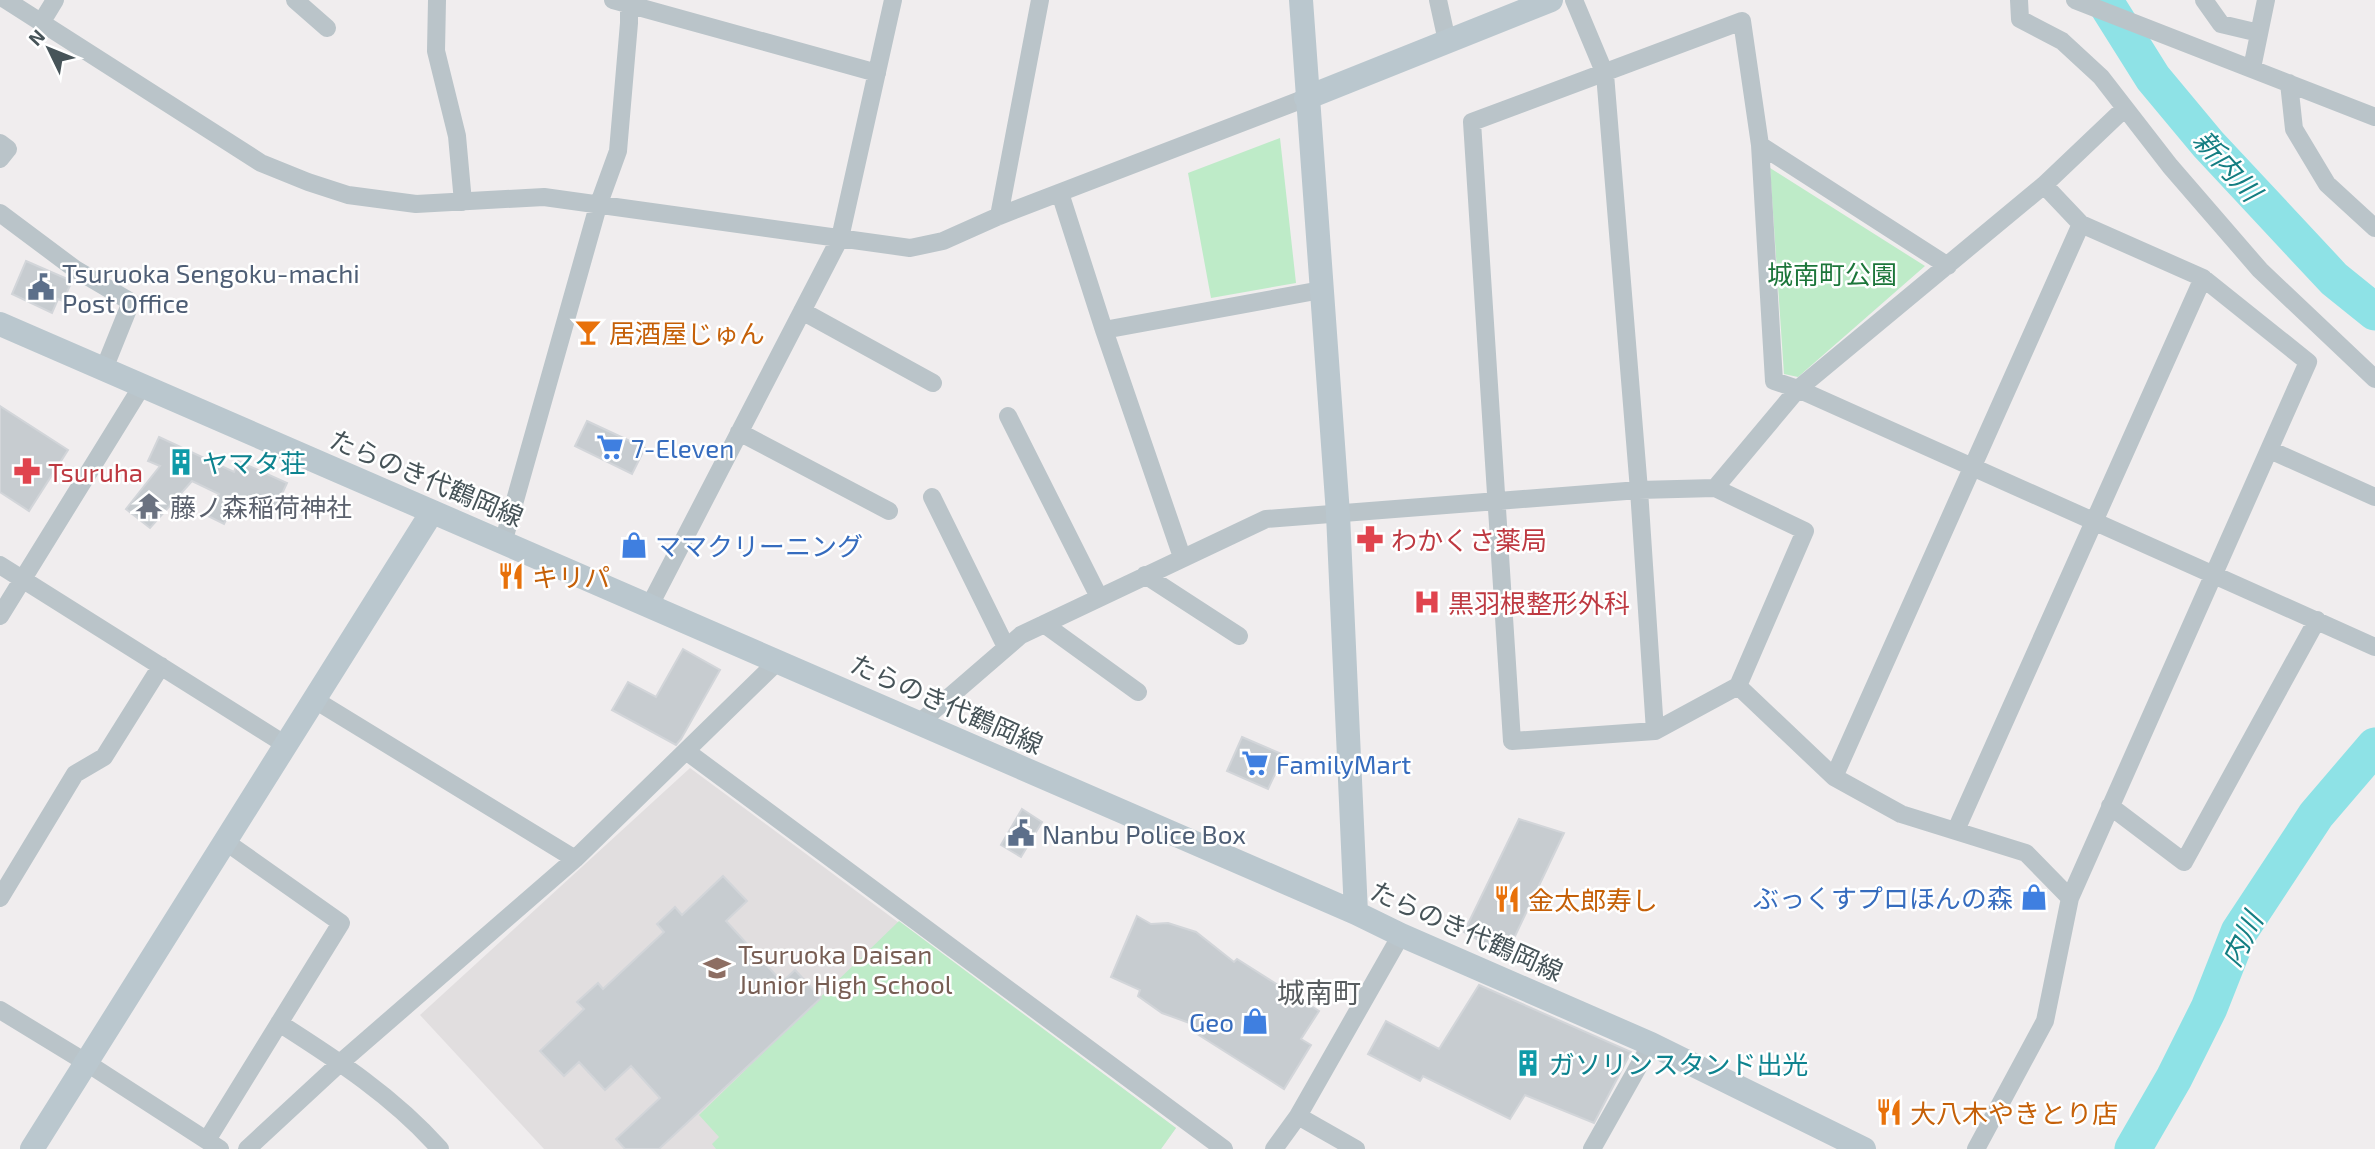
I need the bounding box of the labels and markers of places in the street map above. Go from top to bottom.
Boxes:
place label: Tsuruoka Sengoku-machi Post Office [62,257,360,318]
public building icon: Tsuruoka Sengoku-machi Post Office [26,272,56,302]
bar icon: 居酒屋じゅん [573,317,603,347]
place label: 居酒屋じゅん [609,317,765,348]
supermarket icon: 7-Eleven [595,432,625,462]
place label: 7-Eleven [631,432,734,463]
building icon: ヤマタ荘 [166,447,196,477]
place label: ヤマタ荘 [202,447,306,478]
pharmacy icon: Tsuruha [12,456,42,486]
place label: Tsuruha [48,456,143,487]
temple icon: 藤ノ森稲荷神社 [134,491,164,521]
place label: 藤ノ森稲荷神社 [170,491,352,522]
pharmacy icon: わかくさ薬局 [1355,524,1385,554]
place label: わかくさ薬局 [1391,524,1547,555]
shop icon: ママクリーニング [619,530,649,560]
place label: ママクリーニング [655,530,863,561]
restaurant icon: キリパ [496,561,526,591]
place label: キリパ [532,561,610,592]
hospital icon: 黒羽根整形外科 [1412,587,1442,617]
place label: 黒羽根整形外科 [1448,587,1630,618]
supermarket icon: FamilyMart [1240,748,1270,778]
place label: FamilyMart [1276,748,1411,779]
public building icon: Nanbu Police Box [1006,818,1036,848]
place label: Nanbu Police Box [1042,818,1246,849]
place label: ぶっくすプロほんの森 [1753,882,2013,913]
shop icon: ぶっくすプロほんの森 [2019,882,2049,912]
restaurant icon: 金太郎寿し [1492,884,1522,914]
place label: 金太郎寿し [1528,884,1658,915]
place label: Tsuruoka Daisan Junior High School [738,938,953,999]
school or university icon: Tsuruoka Daisan Junior High School [702,953,732,983]
place label: Geo [1189,1006,1234,1037]
shop icon: Geo [1240,1006,1270,1036]
building icon: ガソリンスタンド出光 [1513,1048,1543,1078]
place label: ガソリンスタンド出光 [1549,1048,1808,1079]
restaurant icon: 大八木やきとり店 [1874,1097,1904,1127]
place label: 大八木やきとり店 [1910,1097,2118,1128]

